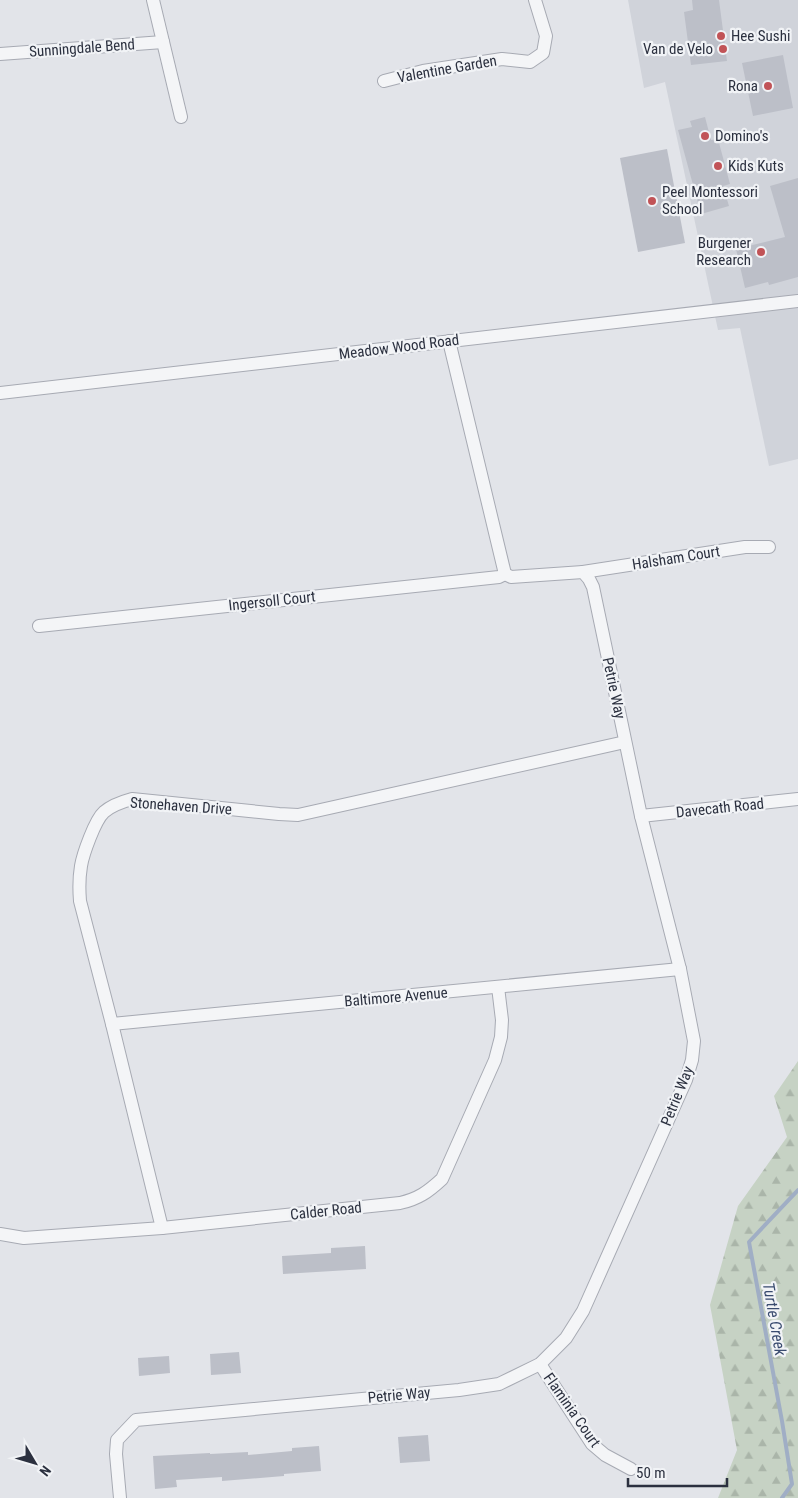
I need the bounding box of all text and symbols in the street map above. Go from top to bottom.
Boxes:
place label: Hee Sushi [731,27,790,45]
marker: Hee Sushi [715,30,727,42]
street label: Sunningdale Bend [28,35,136,61]
place label: Van de Velo [643,40,713,58]
marker: Van de Velo [717,43,729,55]
street label: Valentine Garden [396,51,498,87]
place label: Rona [728,77,758,95]
marker: Rona [762,80,774,92]
place label: Domino's [715,127,769,145]
marker: Domino's [699,130,711,142]
place label: Kids Kuts [728,157,784,175]
marker: Kids Kuts [712,160,724,172]
place label: Peel Montessori School [662,183,758,218]
marker: Peel Montessori School [646,195,658,207]
place label: Burgener Research [696,234,751,269]
marker: Burgener Research [755,246,767,258]
street label: Meadow Wood Road [338,331,460,363]
street label: Halsham Court [631,542,721,574]
street label: Ingersoll Court [228,587,316,615]
street label: Petrie Way [599,655,629,721]
street label: Stonehaven Drive [129,793,233,819]
street label: Davecath Road [675,794,765,822]
street label: Baltimore Avenue [344,984,448,1010]
street label: Petrie Way [657,1064,697,1128]
street label: Calder Road [289,1198,363,1224]
water label: Turtle Creek [759,1281,790,1358]
street label: Flaminia Court [540,1369,604,1451]
street label: Petrie Way [367,1383,431,1407]
north arrow [10,1438,60,1488]
scale bar [628,1456,727,1488]
text: N [36,1463,54,1479]
text: 50 m [636,1464,666,1482]

